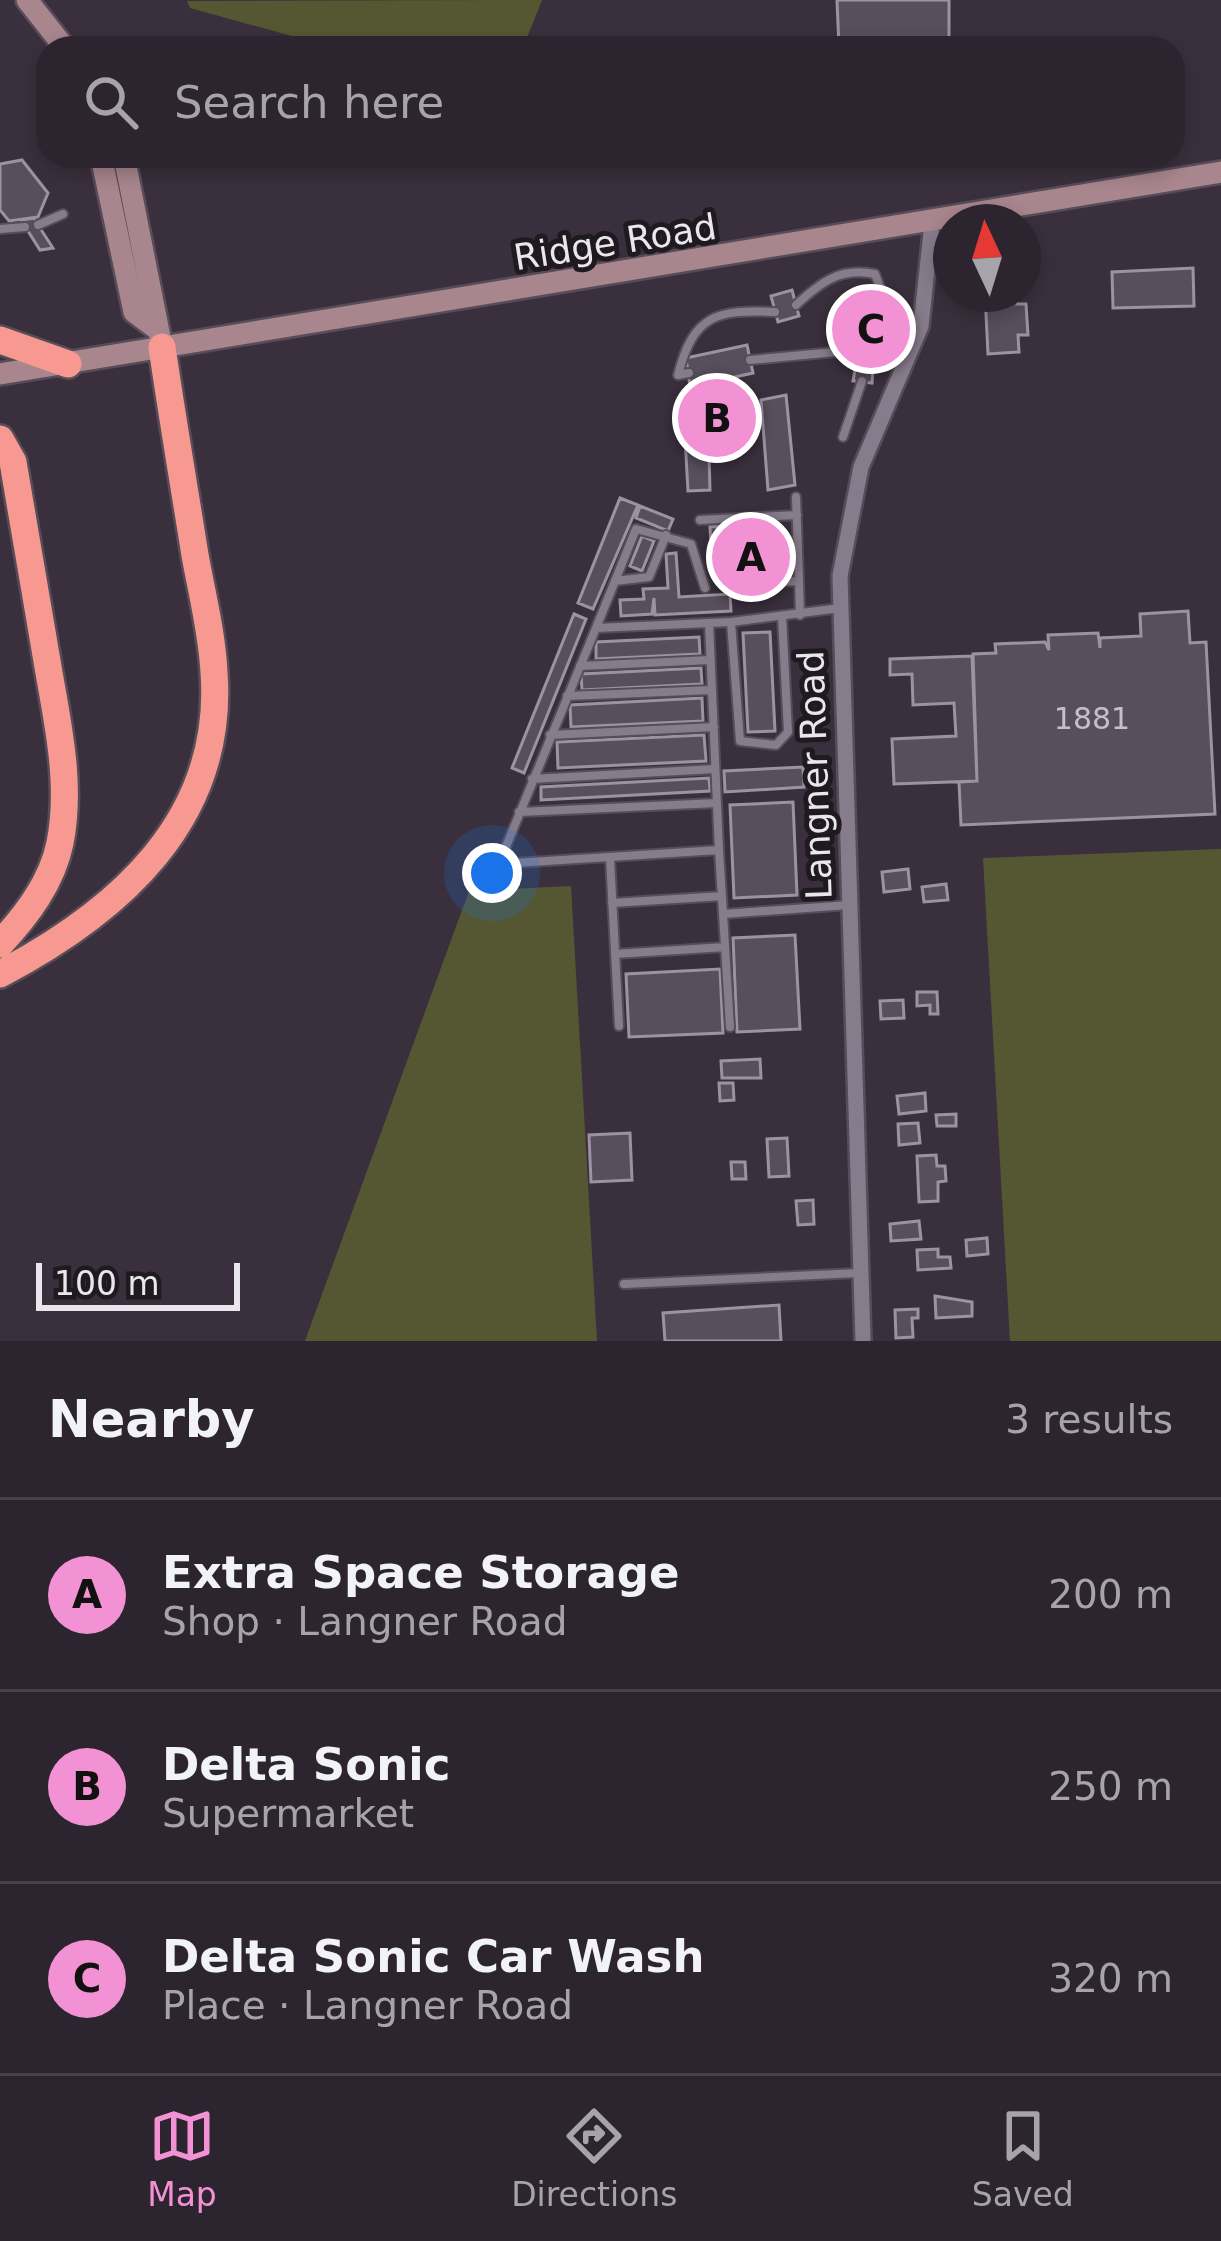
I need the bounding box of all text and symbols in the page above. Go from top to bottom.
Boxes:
search box [36,36,1185,168]
icon: search [78,69,144,135]
text: Search here [174,76,444,129]
north arrow [933,204,1041,312]
street label: Ridge Road [511,206,719,278]
pin: C [832,284,910,374]
pin: B [678,373,756,463]
pin: A [712,512,790,602]
street label: Langner Road [790,650,840,900]
house number: 1881 [1054,701,1130,736]
your location [462,843,522,903]
scale bar [36,1257,240,1310]
text: 100 m [54,1264,160,1303]
text: Nearby [48,1390,255,1449]
text: 3 results [1005,1397,1173,1442]
text: Extra Space Storage [162,1546,679,1599]
text: A [72,1572,102,1617]
text: 200 m [1048,1572,1173,1617]
text: Shop · Langner Road [162,1599,567,1644]
text: Delta Sonic [162,1738,450,1791]
text: B [72,1764,102,1809]
text: 250 m [1048,1764,1173,1809]
text: Supermarket [162,1791,414,1836]
text: Delta Sonic Car Wash [162,1930,704,1983]
text: C [73,1956,101,2001]
text: 320 m [1048,1956,1173,2001]
text: Place · Langner Road [162,1983,573,2028]
tab: Map [147,2103,217,2214]
tab: Directions [511,2103,677,2214]
tab: Saved [972,2103,1074,2214]

